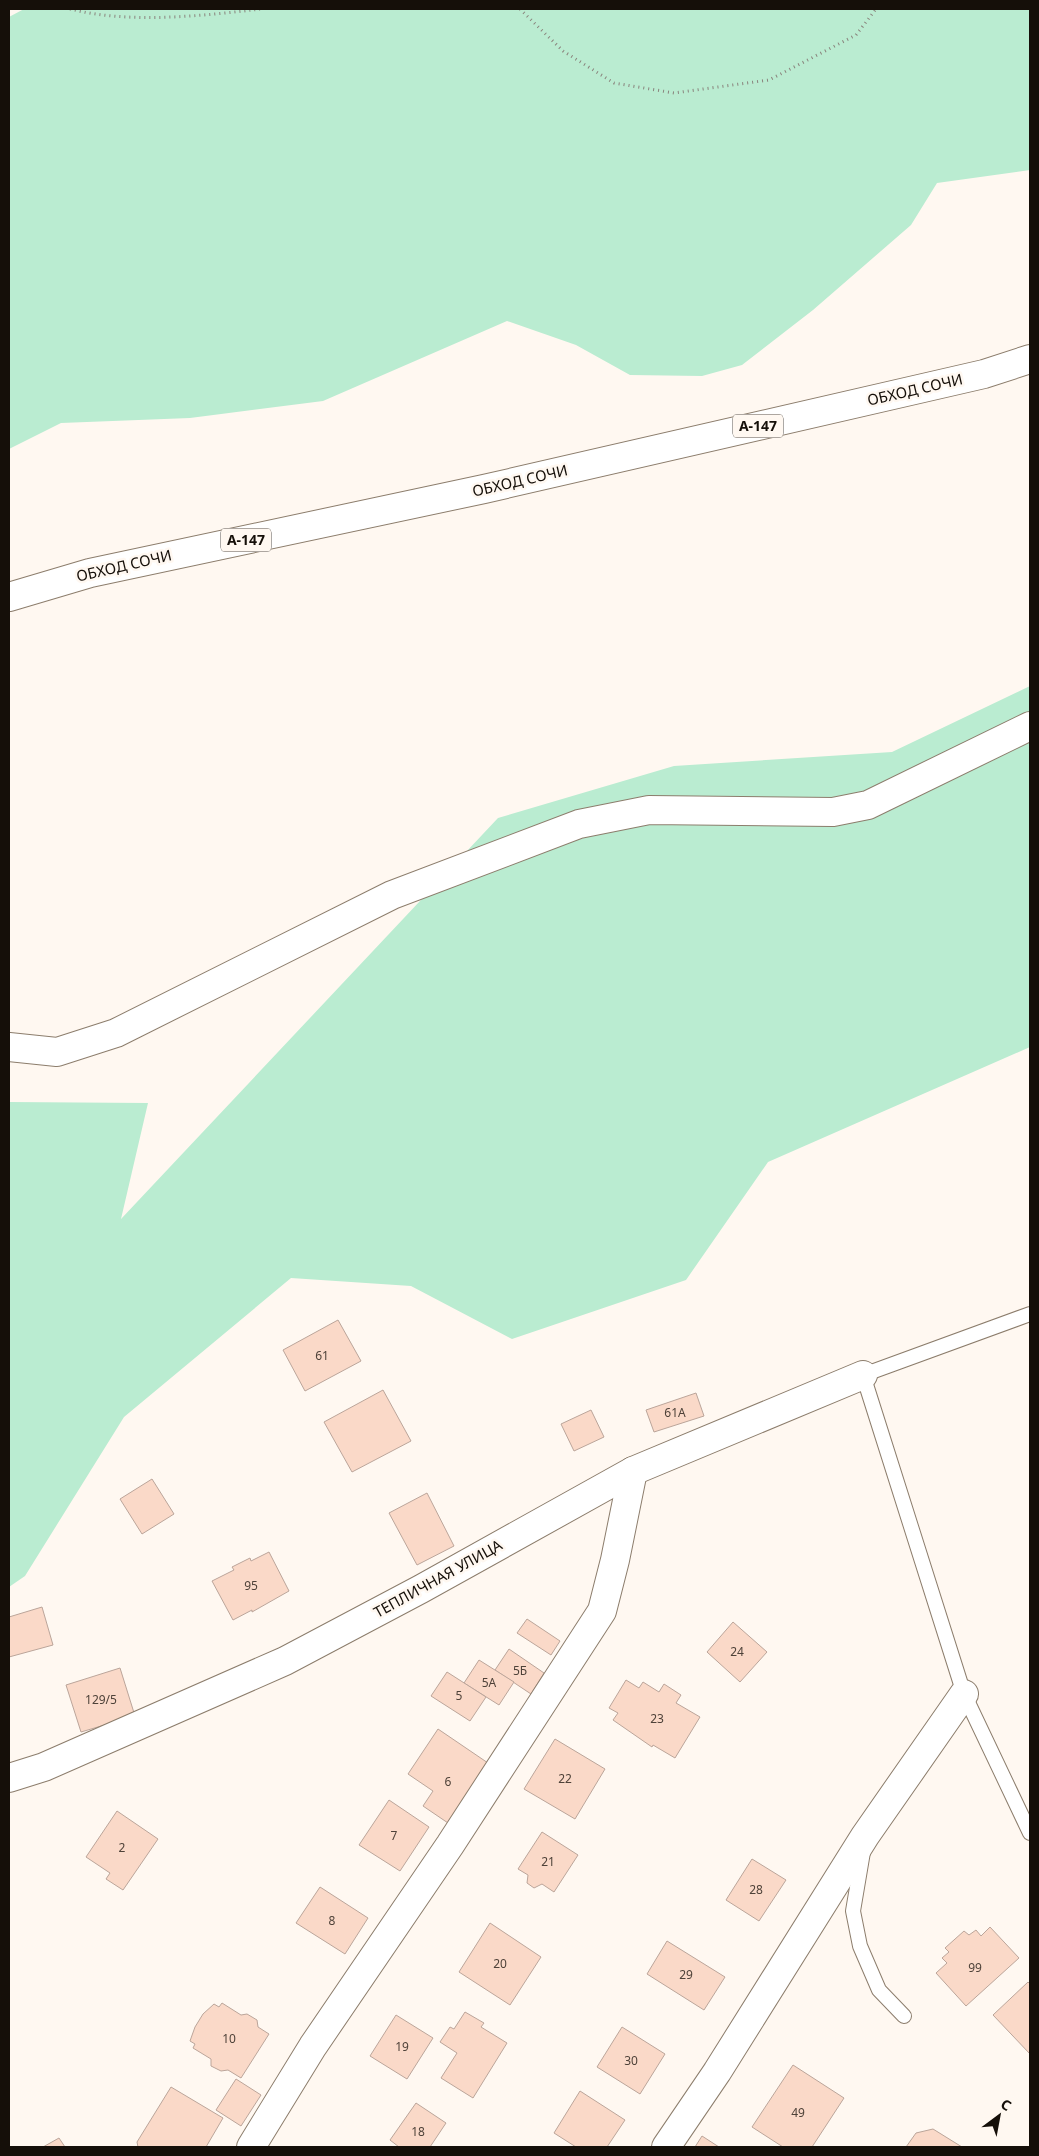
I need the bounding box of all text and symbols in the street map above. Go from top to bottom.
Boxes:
street label: ОБХОД СОЧИ [865,368,964,410]
road number: А-147 [733,414,783,438]
street label: ОБХОД СОЧИ [470,459,569,501]
road number: А-147 [221,528,271,552]
street label: ОБХОД СОЧИ [74,544,173,586]
house number: 61 [315,1347,329,1364]
house number: 61А [664,1404,686,1421]
street label: ТЕПЛИЧНАЯ УЛИЦА [370,1534,506,1622]
house number: 95 [244,1577,258,1594]
house number: 24 [730,1643,744,1660]
house number: 5Б [513,1662,527,1679]
house number: 5А [482,1674,497,1691]
house number: 5 [456,1687,463,1704]
house number: 129/5 [85,1691,117,1708]
house number: 23 [650,1710,664,1727]
house number: 22 [558,1770,572,1787]
house number: 6 [445,1773,452,1790]
house number: 7 [391,1827,398,1844]
house number: 2 [119,1839,126,1856]
house number: 21 [541,1853,555,1870]
house number: 28 [749,1881,763,1898]
house number: 8 [329,1912,336,1929]
house number: 20 [493,1955,507,1972]
house number: 99 [968,1959,982,1976]
house number: 29 [679,1966,693,1983]
house number: 10 [222,2030,236,2047]
house number: 19 [395,2038,409,2055]
house number: 30 [624,2052,638,2069]
north arrow [974,2091,1024,2141]
text: С [997,2094,1015,2115]
house number: 49 [791,2104,805,2121]
house number: 18 [411,2123,425,2140]

